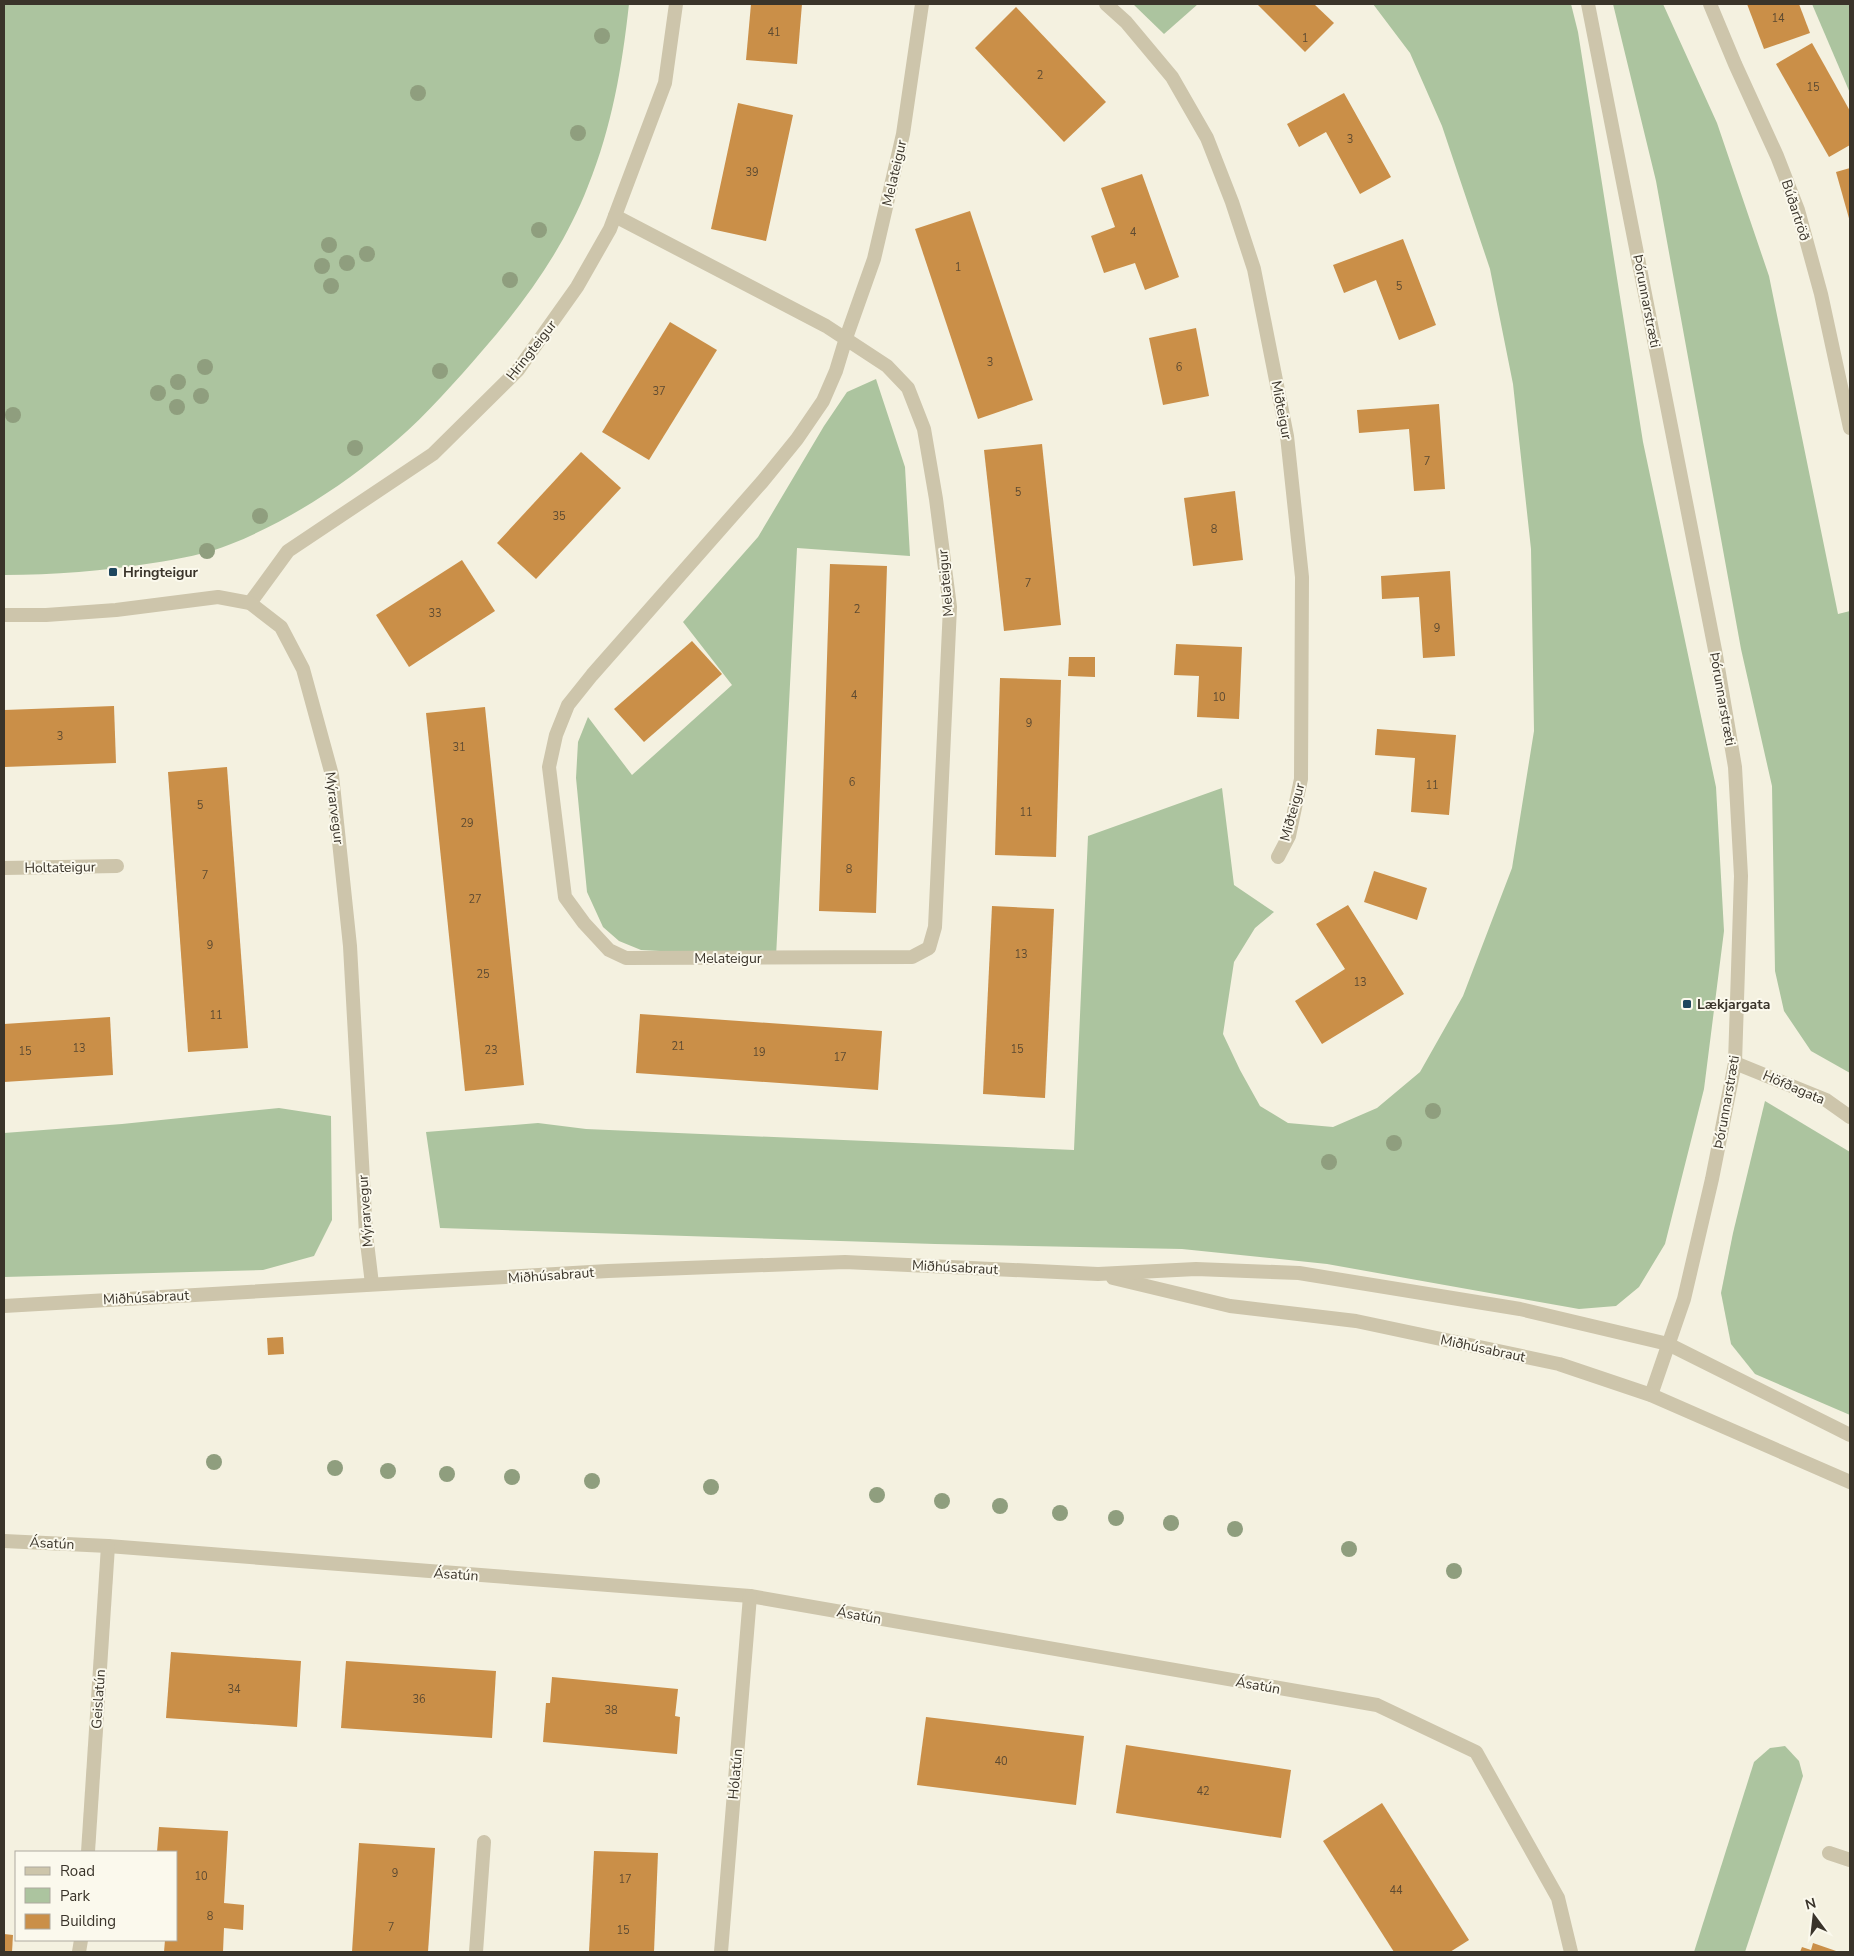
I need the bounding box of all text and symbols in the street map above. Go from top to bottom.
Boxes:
house number: 14 [1771,11,1785,26]
house number: 41 [767,25,781,40]
house number: 1 [1302,31,1308,46]
house number: 2 [1037,68,1043,83]
house number: 15 [1806,80,1820,95]
house number: 3 [1347,132,1353,147]
street label: Melateigur [878,138,911,208]
house number: 39 [745,165,759,180]
street label: Búðartröð [1777,177,1814,243]
house number: 4 [1130,225,1137,240]
street label: Þórunnarstræti [1628,253,1665,349]
house number: 1 [955,260,961,275]
house number: 5 [1396,279,1403,294]
street label: Hringteigur [502,316,561,384]
house number: 3 [987,355,993,370]
house number: 6 [1176,360,1183,375]
street label: Miðteigur [1266,379,1297,441]
house number: 37 [652,384,666,399]
house number: 7 [1424,454,1430,469]
house number: 5 [1015,485,1022,500]
house number: 35 [552,509,566,524]
house number: 8 [1211,522,1218,537]
street label: Melateigur [933,548,958,617]
place label: Hringteigur [123,563,199,582]
marker: Hringteigur [107,566,119,578]
house number: 7 [1025,576,1031,591]
house number: 2 [854,602,860,617]
house number: 33 [428,606,442,621]
house number: 9 [1434,621,1440,636]
street label: Þórunnarstræti [1705,651,1740,747]
house number: 4 [851,688,858,703]
house number: 10 [1212,690,1226,705]
house number: 9 [1026,716,1032,731]
house number: 3 [57,729,63,744]
house number: 31 [452,740,466,755]
street label: Mýrarvegur [321,771,348,845]
house number: 6 [849,775,856,790]
house number: 11 [1425,778,1439,793]
street label: Miðteigur [1276,781,1309,843]
house number: 5 [197,798,204,813]
house number: 11 [1019,805,1033,820]
house number: 29 [460,816,474,831]
street label: Holtateigur [24,857,96,878]
house number: 8 [846,862,853,877]
house number: 7 [202,868,208,883]
house number: 27 [468,892,482,907]
house number: 9 [207,938,213,953]
house number: 13 [1014,947,1028,962]
street label: Melateigur [694,949,762,968]
house number: 25 [476,967,490,982]
house number: 13 [1353,975,1367,990]
place label: Lækjargata [1697,995,1770,1014]
marker: Lækjargata [1681,998,1693,1010]
house number: 11 [209,1008,223,1023]
house number: 21 [671,1039,685,1054]
house number: 13 [72,1041,86,1056]
house number: 15 [1010,1042,1024,1057]
house number: 23 [484,1043,498,1058]
house number: 15 [18,1044,32,1059]
house number: 19 [752,1045,766,1060]
house number: 17 [833,1050,847,1065]
street label: Þórunnarstræti [1709,1054,1744,1150]
street label: Höfðagata [1760,1066,1828,1109]
street label: Mýrarvegur [353,1174,378,1248]
street label: Miðhúsabraut [911,1256,999,1279]
street label: Miðhúsabraut [507,1263,595,1288]
street label: Miðhúsabraut [102,1286,190,1309]
street label: Miðhúsabraut [1439,1330,1527,1367]
street label: Ásatún [29,1533,75,1554]
street label: Ásatún [433,1563,479,1586]
street label: Ásatún [835,1602,883,1629]
street label: Geislatún [87,1669,110,1730]
street label: Ásatún [1234,1672,1282,1699]
house number: 34 [227,1682,241,1697]
house number: 36 [412,1692,426,1707]
house number: 38 [604,1703,618,1718]
street label: Hólatún [724,1748,747,1800]
house number: 40 [994,1754,1008,1769]
house number: 42 [1196,1784,1210,1799]
legend [15,1851,178,1941]
text: Road [60,1861,95,1881]
house number: 9 [392,1866,398,1881]
house number: 10 [194,1869,208,1884]
house number: 17 [618,1872,632,1887]
house number: 44 [1389,1883,1403,1898]
text: Park [60,1886,90,1906]
north arrow [1789,1891,1839,1941]
text: N [1803,1893,1818,1914]
house number: 8 [207,1909,214,1924]
text: Building [60,1911,116,1931]
house number: 7 [388,1920,394,1935]
house number: 15 [616,1923,630,1938]

